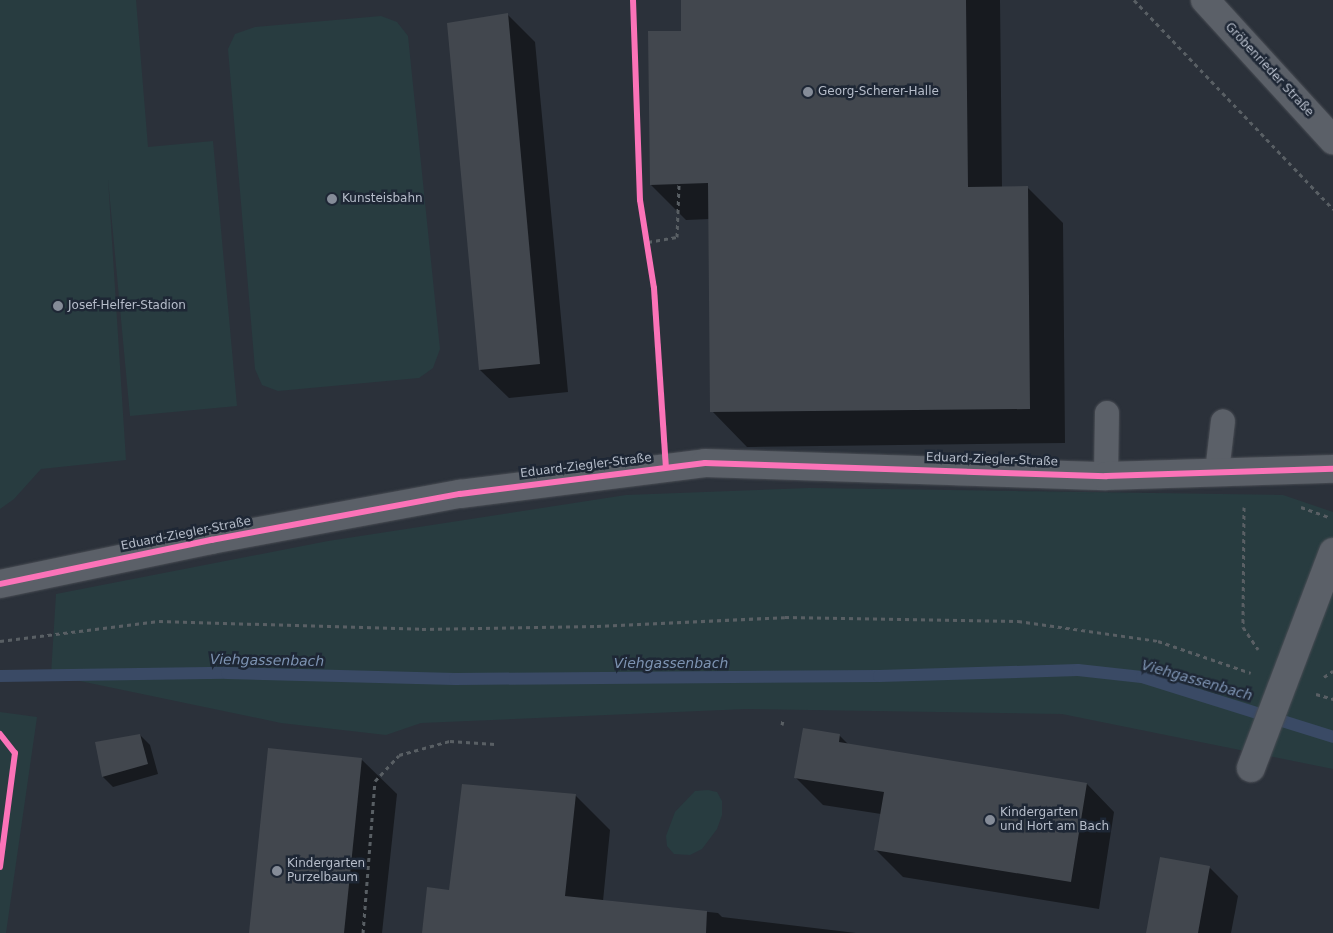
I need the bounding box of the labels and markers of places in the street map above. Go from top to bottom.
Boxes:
place label: Georg-Scherer-Halle [818,85,939,99]
marker: Georg-Scherer-Halle [802,86,814,98]
place label: Kunsteisbahn [342,192,423,206]
marker: Kunsteisbahn [326,193,338,205]
place label: Josef-Helfer-Stadion [68,299,186,313]
marker: Josef-Helfer-Stadion [52,300,64,312]
place label: Kindergarten und Hort am Bach [1000,806,1109,834]
marker: Kindergarten und Hort am Bach [984,814,996,826]
place label: Kindergarten Purzelbaum [287,857,365,885]
marker: Kindergarten Purzelbaum [271,865,283,877]

